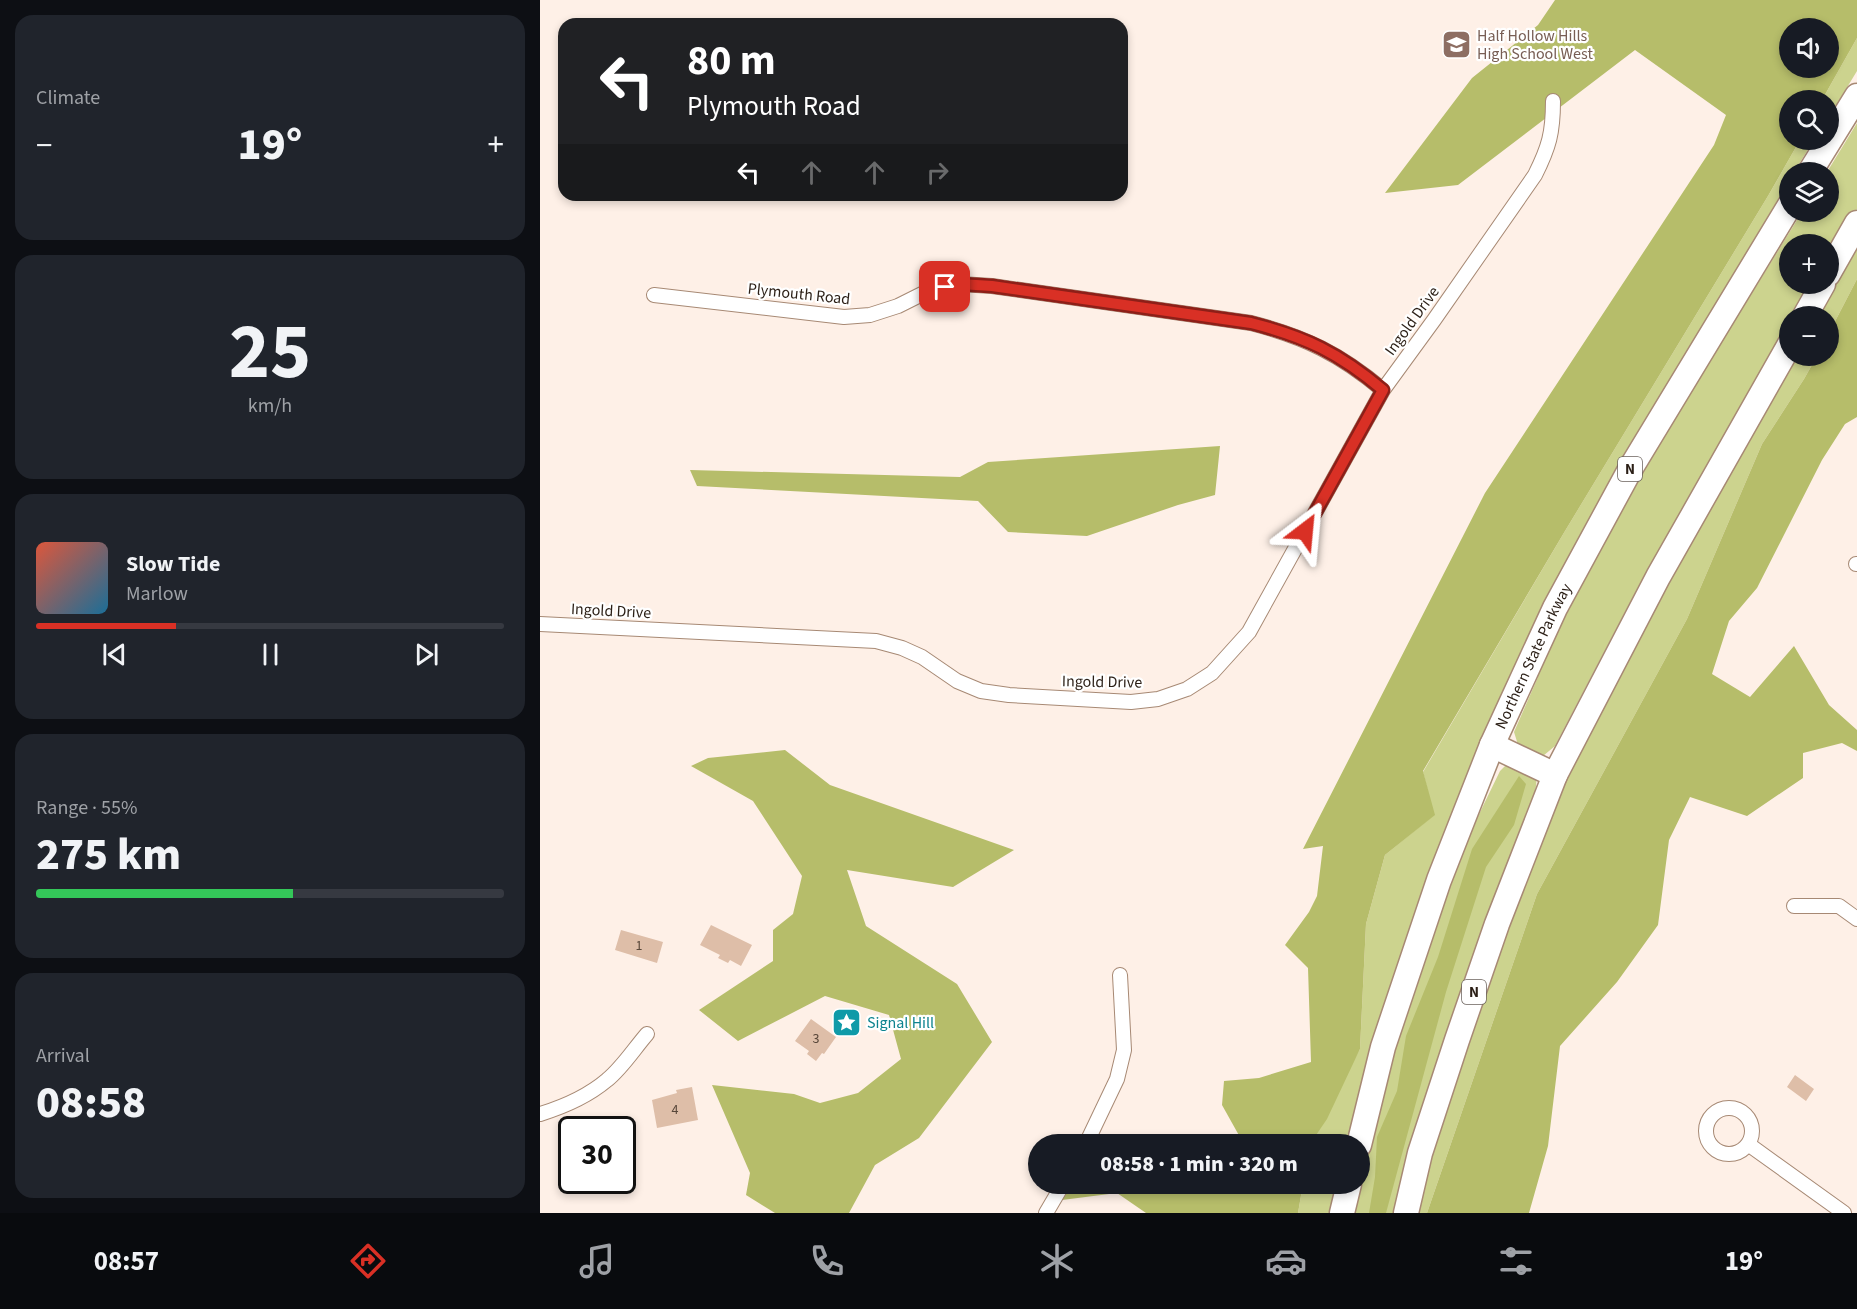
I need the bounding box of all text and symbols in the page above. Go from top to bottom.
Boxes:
map controls [1779,18,1839,366]
button: sound [1779,18,1839,78]
place label: Half Hollow Hills High School West [1477,25,1593,65]
school or university icon: Half Hollow Hills High School West [1440,29,1472,61]
text: 80 m [687,31,776,91]
icon: left [588,42,666,120]
text: Climate [36,84,100,112]
text: Plymouth Road [687,87,861,126]
button: search [1779,90,1839,150]
text: 19° [238,113,302,177]
text: − [36,122,52,169]
text: + [488,122,504,169]
icon: left [732,156,765,189]
icon: ahead [795,156,828,189]
icon: ahead [858,156,891,189]
icon: right [921,156,954,189]
button: layers [1779,162,1839,222]
button: + [1779,234,1839,294]
pin [919,261,970,312]
icon: arrive [928,270,961,303]
street label: Plymouth Road [747,278,851,310]
street label: Ingold Drive [1379,282,1445,360]
text: 25 [229,297,311,408]
button: − [1779,306,1839,366]
text: km/h [248,392,292,420]
road number: N [1618,457,1642,481]
position arrow [1273,499,1337,563]
text: Slow Tide [126,548,220,580]
street label: Northern State Parkway [1490,579,1578,733]
text: Marlow [126,580,188,608]
street label: Ingold Drive [570,598,652,624]
icon: previous [98,638,131,671]
icon: pause [254,638,287,671]
icon: next [410,638,443,671]
street label: Ingold Drive [1062,670,1142,694]
text: Range · 55% [36,794,137,822]
text: 275 km [36,823,181,887]
house number: 1 [636,936,643,956]
road number: N [1462,980,1486,1004]
place icon: Signal Hill [830,1007,862,1039]
place label: Signal Hill [867,1012,934,1034]
house number: 3 [813,1029,820,1049]
text: Arrival [36,1042,90,1070]
text: 08:58 [36,1071,146,1135]
house number: 4 [672,1100,679,1120]
speed limit sign: 30 [558,1116,636,1194]
text: 08:58 · 1 min · 320 m [1100,1148,1298,1180]
icon: directions [347,1240,389,1282]
icon: music [576,1240,618,1282]
icon: phone [806,1240,848,1282]
icon: climate [1036,1240,1078,1282]
icon: car [1265,1240,1307,1282]
icon: filters [1495,1240,1537,1282]
text: 08:57 [94,1242,159,1281]
text: 19° [1725,1242,1763,1281]

